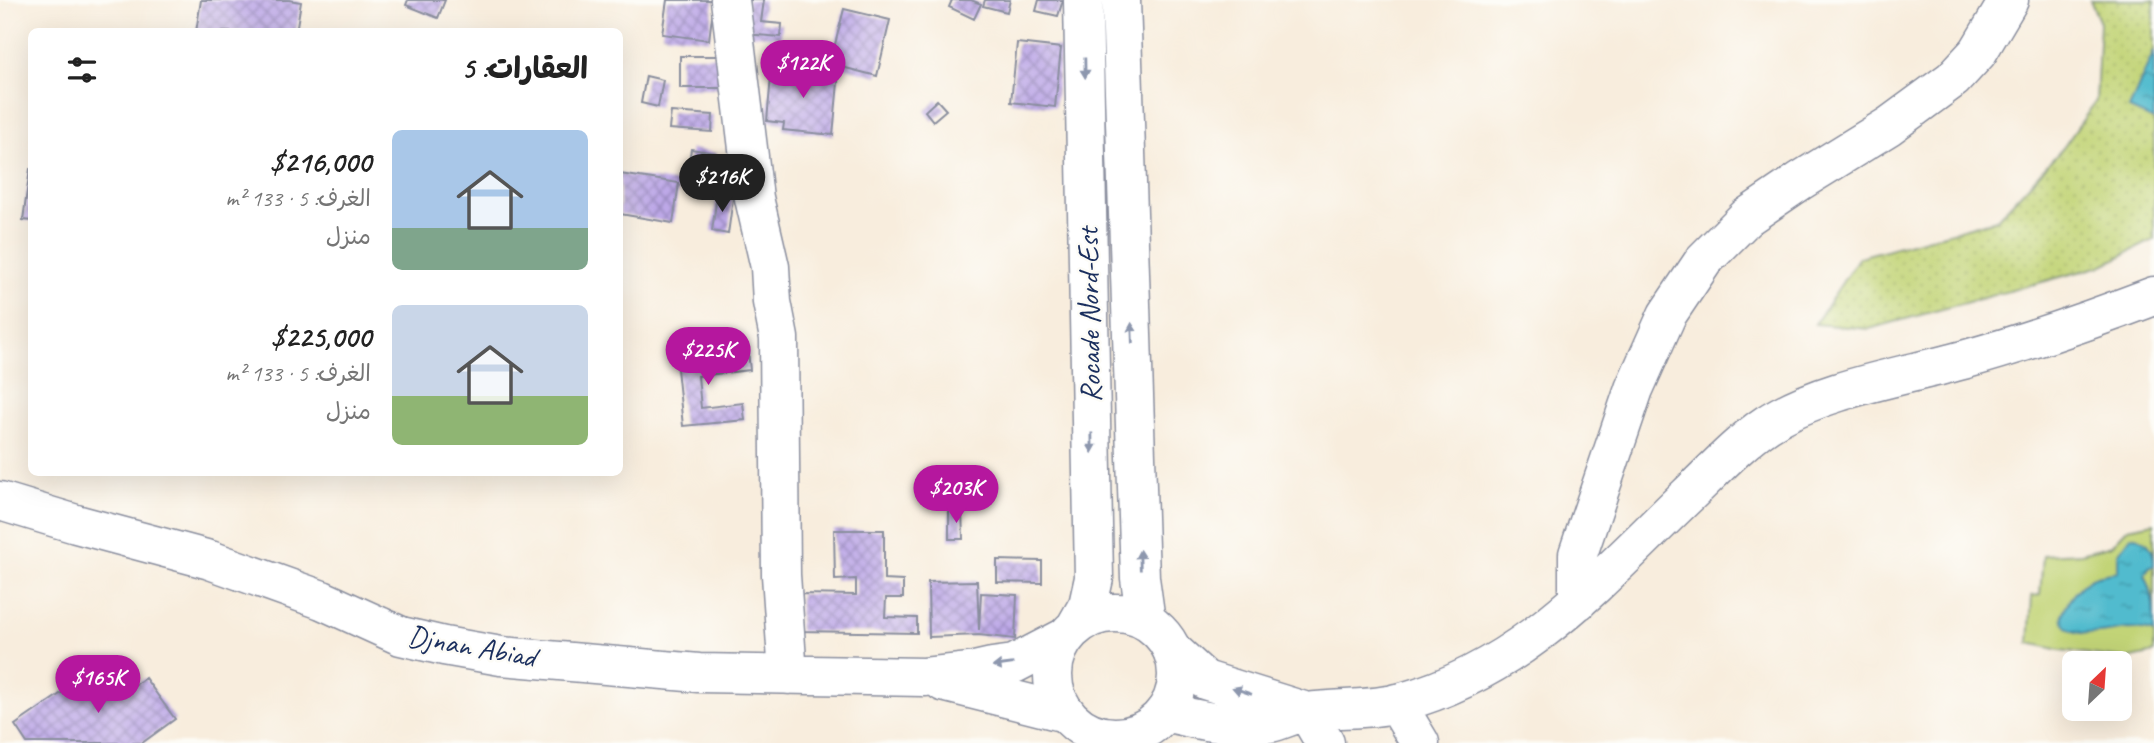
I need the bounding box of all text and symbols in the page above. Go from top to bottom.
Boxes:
pin: $122K [754,41,852,100]
text: $122K [776,48,830,77]
text: العقارات: 5 [461,49,588,87]
icon: filters [63,51,101,89]
one-way arrow [1079,57,1090,79]
text: $216,000 [270,143,371,181]
pin: $216K [673,154,771,214]
icon: home [448,158,532,242]
text: $216K [695,162,749,191]
text: الغرف: 5 · 133 m² [225,184,371,213]
text: منزل [326,222,371,251]
street label: Rocade Nord-Est [1068,224,1110,403]
text: $225,000 [271,318,371,356]
one-way arrow [1127,322,1138,344]
pin: $225K [659,328,757,387]
icon: home [448,333,532,417]
text: $225K [682,335,734,364]
text: الغرف: 5 · 133 m² [225,359,371,388]
text: منزل [326,397,371,426]
one-way arrow [1086,432,1097,454]
pin: $203K [907,466,1005,525]
text: $203K [929,473,983,502]
one-way arrow [1134,549,1145,571]
street label: Djnan Abiad [405,616,543,677]
north arrow [2062,651,2132,721]
map controls [2062,651,2132,721]
pin: $165K [49,656,147,715]
one-way arrow [992,660,1014,671]
text: $165K [71,663,125,692]
one-way arrow [1231,685,1252,696]

